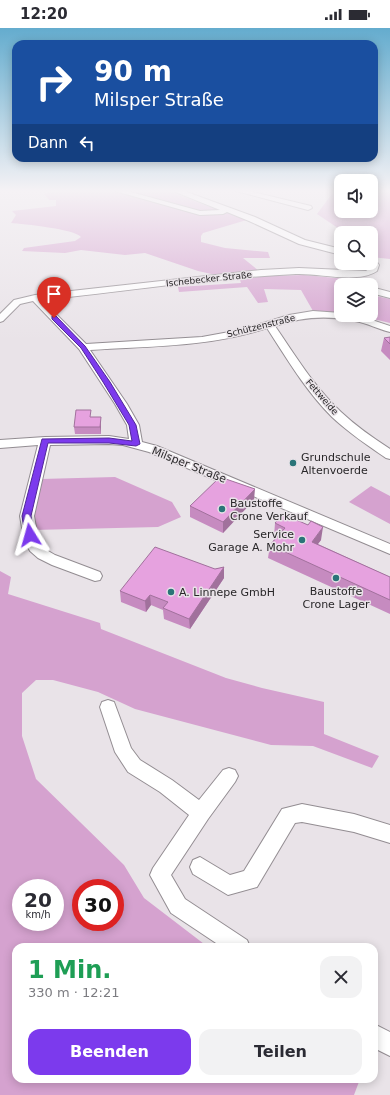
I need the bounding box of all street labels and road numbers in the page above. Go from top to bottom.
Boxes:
street label: Ischebecker Straße [166,269,253,288]
street label: Schützenstraße [226,313,297,339]
street label: Fettweide [304,377,340,417]
street label: Milsper Straße [150,444,228,486]

